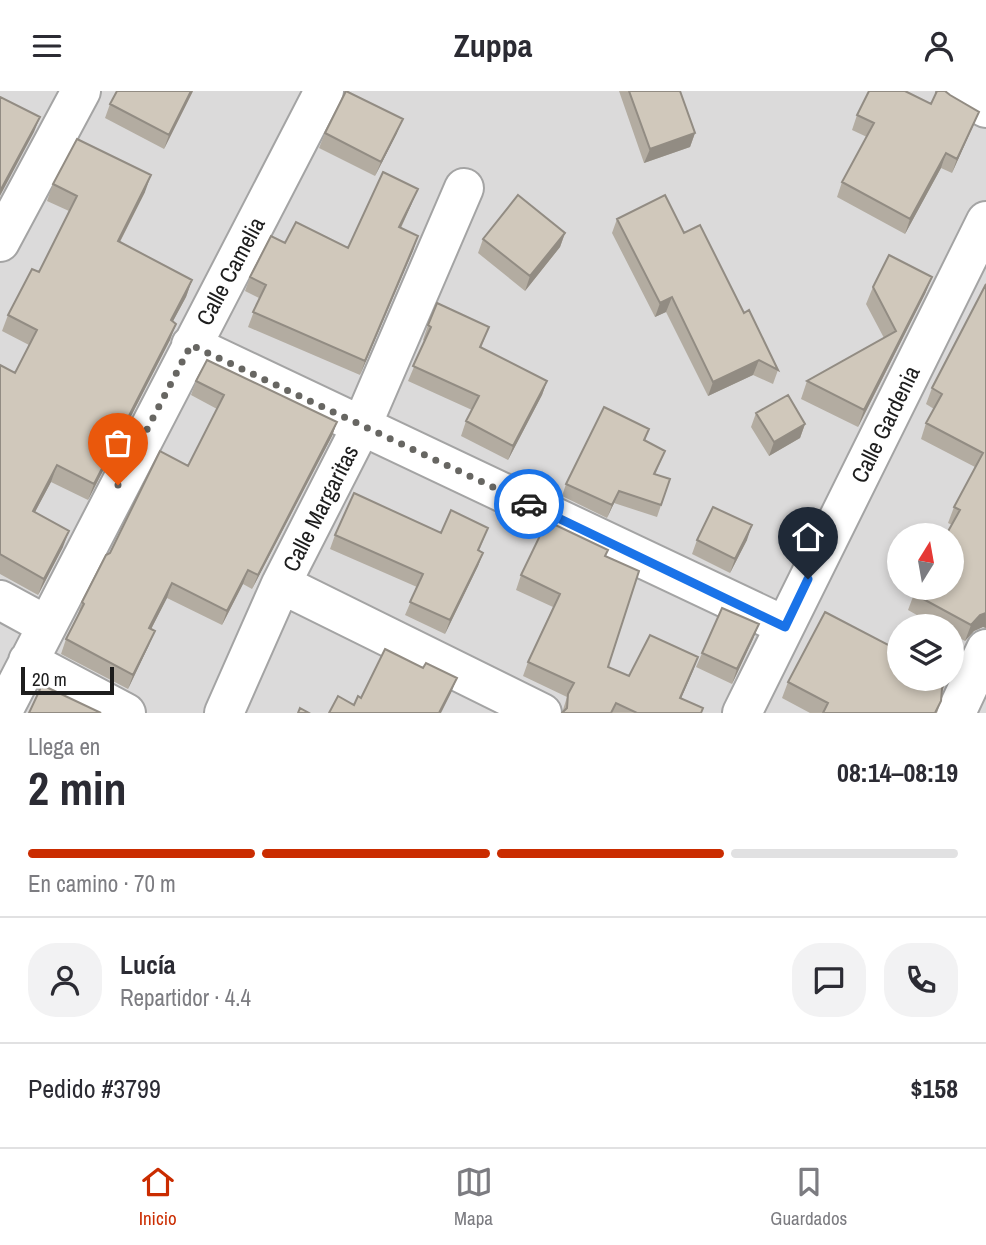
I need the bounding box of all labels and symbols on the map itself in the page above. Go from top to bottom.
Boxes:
street label: Calle Camelia [189,211,272,331]
street label: Calle Gardenia [843,360,927,488]
pin [88,413,148,485]
street label: Calle Margaritas [275,439,365,577]
courier [494,469,564,539]
pin [778,507,838,579]
north arrow [887,523,964,600]
scale bar [21,664,114,696]

